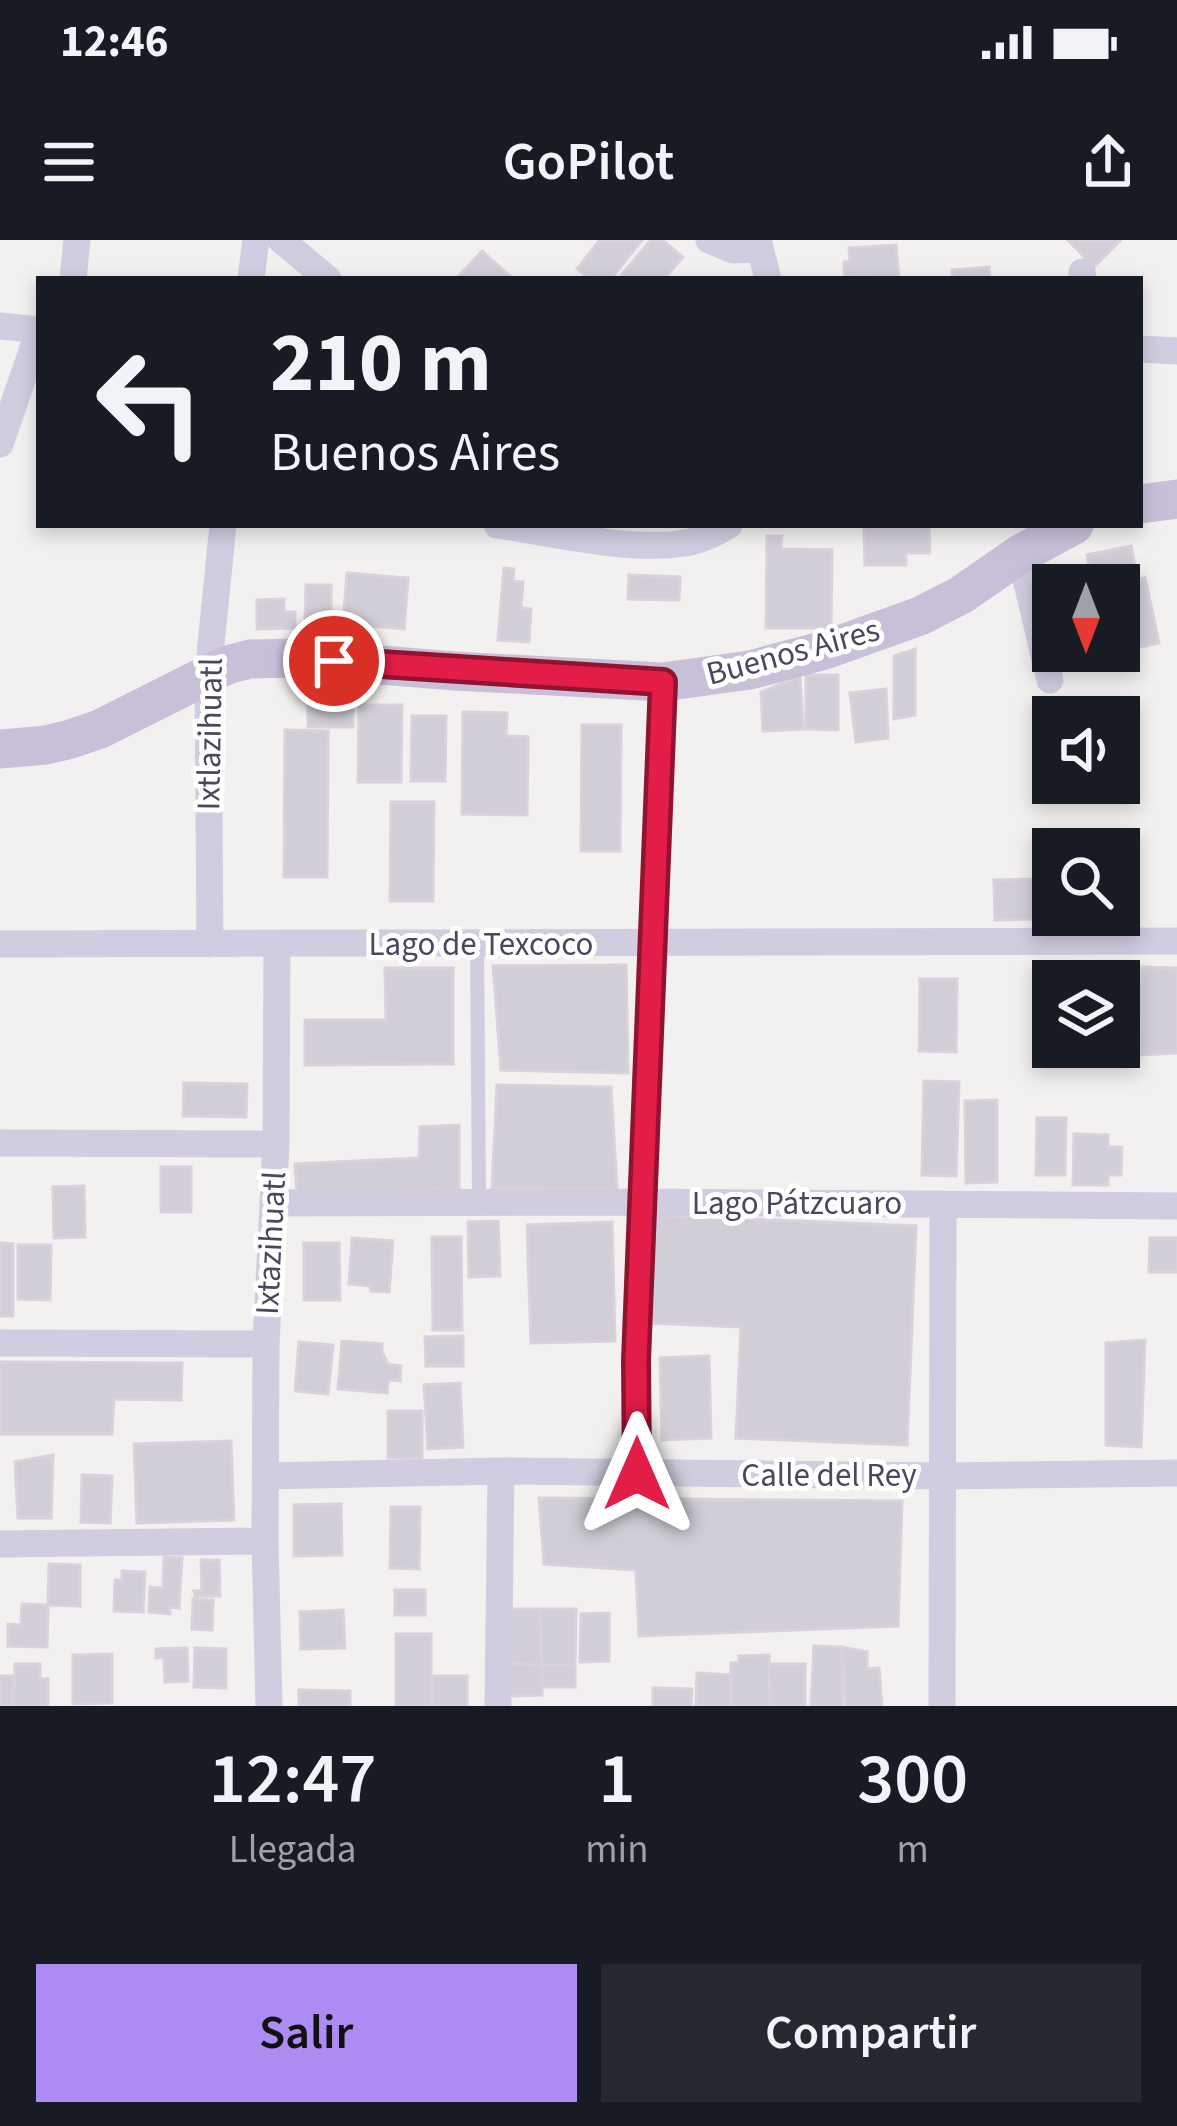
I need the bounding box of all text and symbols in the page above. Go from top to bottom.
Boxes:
text: 12:46 [60,10,169,74]
text: GoPilot [503,124,674,201]
icon: menu [36,129,102,195]
icon: share [1075,129,1141,195]
text: 210 m [270,304,492,424]
icon: left [72,324,228,480]
text: Buenos Aires [270,415,560,492]
north arrow [1032,564,1140,672]
map controls [1032,564,1140,1068]
street label: Buenos Aires [701,606,885,698]
pin [283,610,385,712]
icon: arrive [301,628,367,694]
street label: Ixtlazihuatl [185,657,235,811]
button: sound [1032,696,1140,804]
button: search [1032,828,1140,936]
street label: Lago de Texcoco [369,921,593,968]
button: layers [1032,960,1140,1068]
street label: Ixtazihuatl [244,1170,298,1316]
street label: Lago Pátzcuaro [692,1180,902,1227]
position arrow [574,1411,700,1537]
street label: Calle del Rey [741,1452,917,1499]
text: 12:47 [209,1728,376,1831]
text: 1 [598,1728,635,1831]
text: 300 [857,1728,968,1831]
text: Llegada [229,1822,357,1878]
text: min [585,1822,649,1878]
text: m [897,1822,929,1878]
button: Salir [36,1964,577,2102]
button: Compartir [601,1964,1141,2102]

